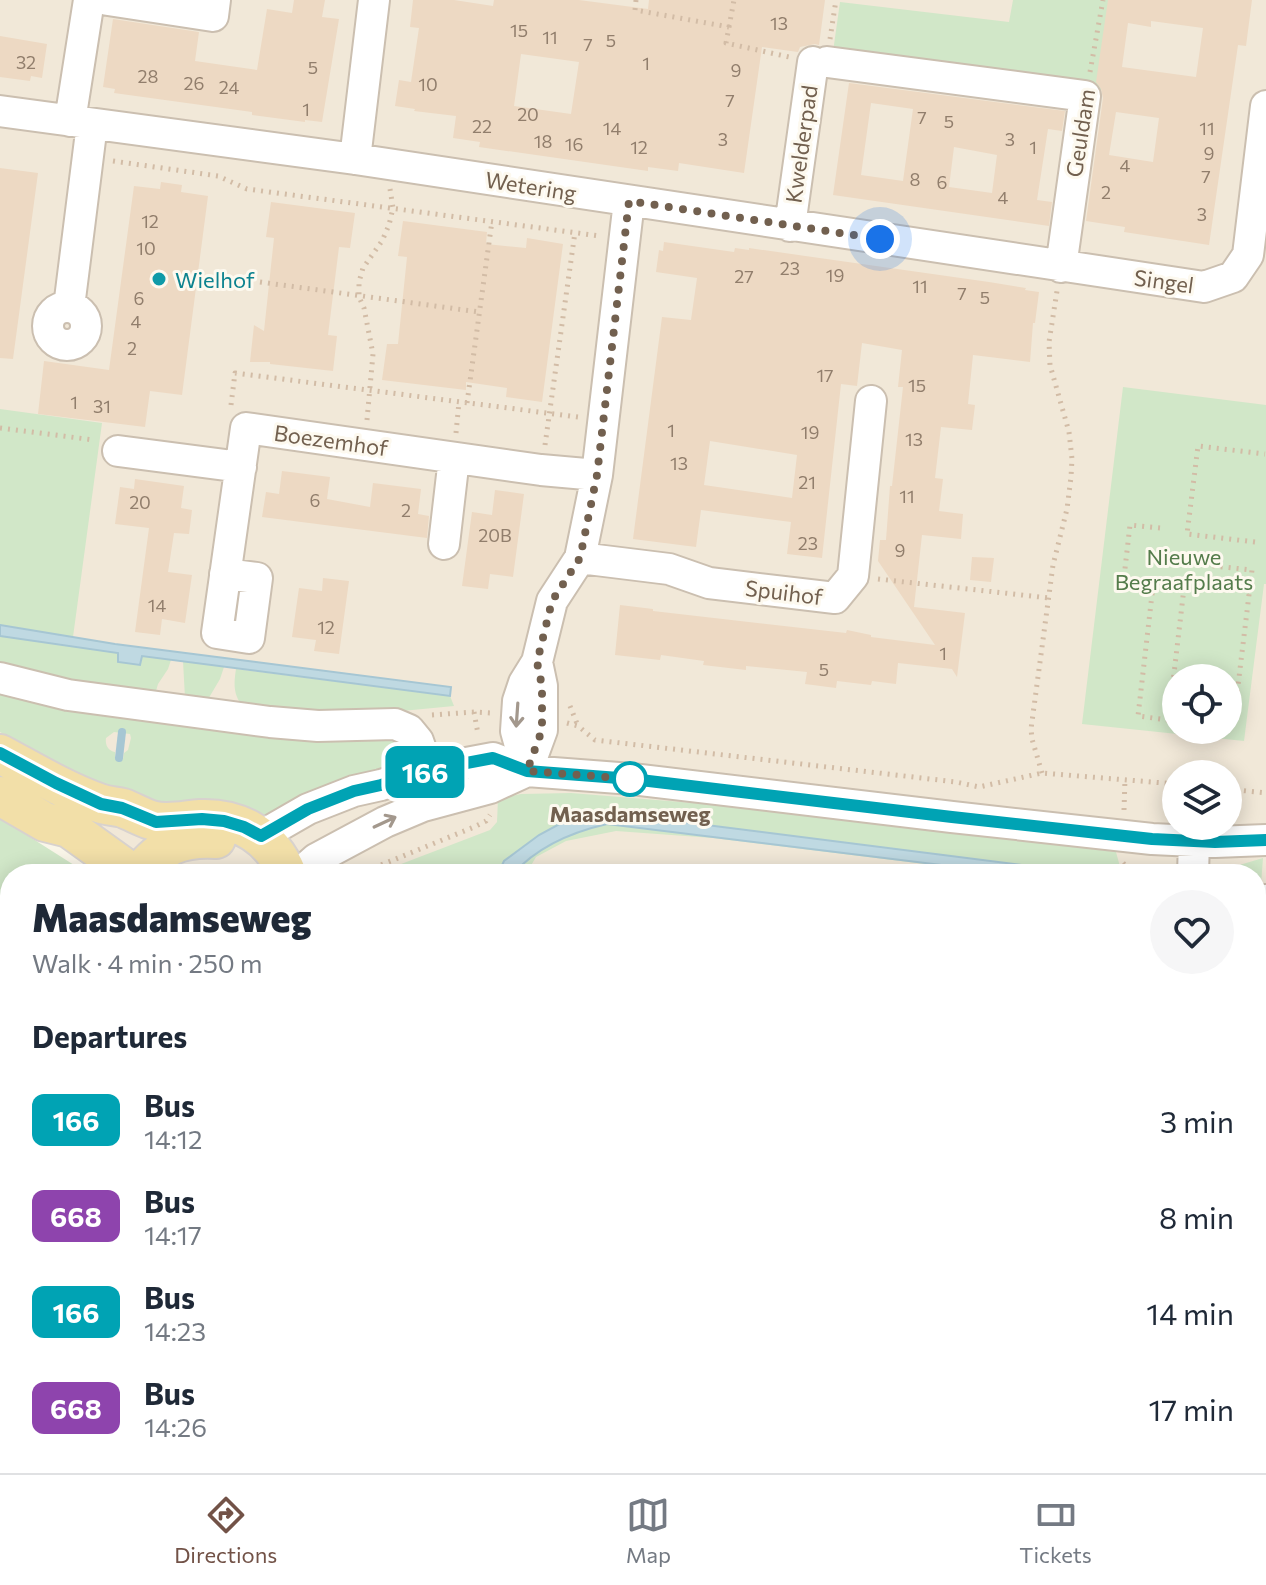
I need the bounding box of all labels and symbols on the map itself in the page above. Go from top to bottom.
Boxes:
house number: 13 [770,12,788,34]
house number: 15 [510,19,528,41]
house number: 11 [542,26,558,48]
house number: 5 [606,29,616,51]
house number: 7 [583,33,593,55]
house number: 32 [16,51,36,73]
house number: 1 [642,52,650,74]
house number: 5 [308,56,318,78]
house number: 9 [731,59,741,81]
house number: 28 [138,65,159,87]
house number: 26 [184,72,204,94]
house number: 10 [418,73,438,95]
house number: 24 [219,76,239,98]
street label: Kwelderpad [779,83,823,205]
street label: Geuldam [1060,87,1100,179]
house number: 7 [725,89,735,111]
house number: 1 [302,98,310,120]
house number: 20 [517,103,539,125]
house number: 7 [917,106,927,128]
house number: 5 [944,110,954,132]
house number: 22 [472,115,492,137]
house number: 14 [603,117,621,139]
house number: 11 [1199,117,1215,139]
house number: 3 [718,128,728,150]
house number: 3 [1005,128,1015,150]
house number: 18 [534,130,552,152]
house number: 16 [565,133,583,155]
house number: 12 [630,136,648,158]
house number: 1 [1029,136,1037,158]
house number: 9 [1204,142,1214,164]
house number: 4 [1120,154,1131,176]
street label: Wetering [484,165,579,207]
house number: 7 [1201,165,1211,187]
house number: 8 [910,168,921,190]
house number: 6 [937,171,947,193]
house number: 2 [1101,181,1111,203]
house number: 4 [998,186,1009,208]
house number: 3 [1197,203,1207,225]
house number: 12 [141,210,159,232]
your location [860,219,900,259]
house number: 10 [136,237,156,259]
house number: 23 [780,257,800,279]
street label: Singel [1132,263,1196,299]
house number: 19 [826,264,844,286]
house number: 27 [734,265,754,287]
place label: Wielhof [175,266,255,293]
marker: Wielhof [150,270,168,288]
house number: 11 [912,275,928,297]
house number: 7 [957,282,967,304]
house number: 5 [980,286,990,308]
house number: 6 [134,287,144,309]
house number: 4 [131,310,142,332]
house number: 2 [127,337,137,359]
house number: 17 [816,364,834,386]
house number: 15 [908,374,926,396]
house number: 1 [70,391,78,413]
house number: 31 [93,395,111,417]
street label: Boezemhof [272,419,390,461]
house number: 1 [667,419,675,441]
house number: 19 [801,421,819,443]
house number: 13 [905,428,923,450]
house number: 13 [670,452,688,474]
house number: 21 [798,471,816,493]
house number: 11 [899,485,915,507]
house number: 6 [310,489,320,511]
house number: 20 [129,491,151,513]
house number: 2 [401,499,411,521]
house number: 20B [478,524,512,546]
house number: 23 [798,532,818,554]
house number: 9 [895,539,905,561]
park label: Nieuwe Begraafplaats [1115,543,1253,595]
street label: Spuihof [744,574,825,610]
house number: 14 [148,594,166,616]
house number: 12 [317,616,335,638]
house number: 1 [939,642,947,664]
house number: 5 [819,658,829,680]
one-way arrow [510,701,525,728]
line badge: 166 [379,746,471,798]
marker: Maasdamseweg [613,762,647,796]
place label: Maasdamseweg [549,800,711,827]
one-way arrow [373,814,397,829]

